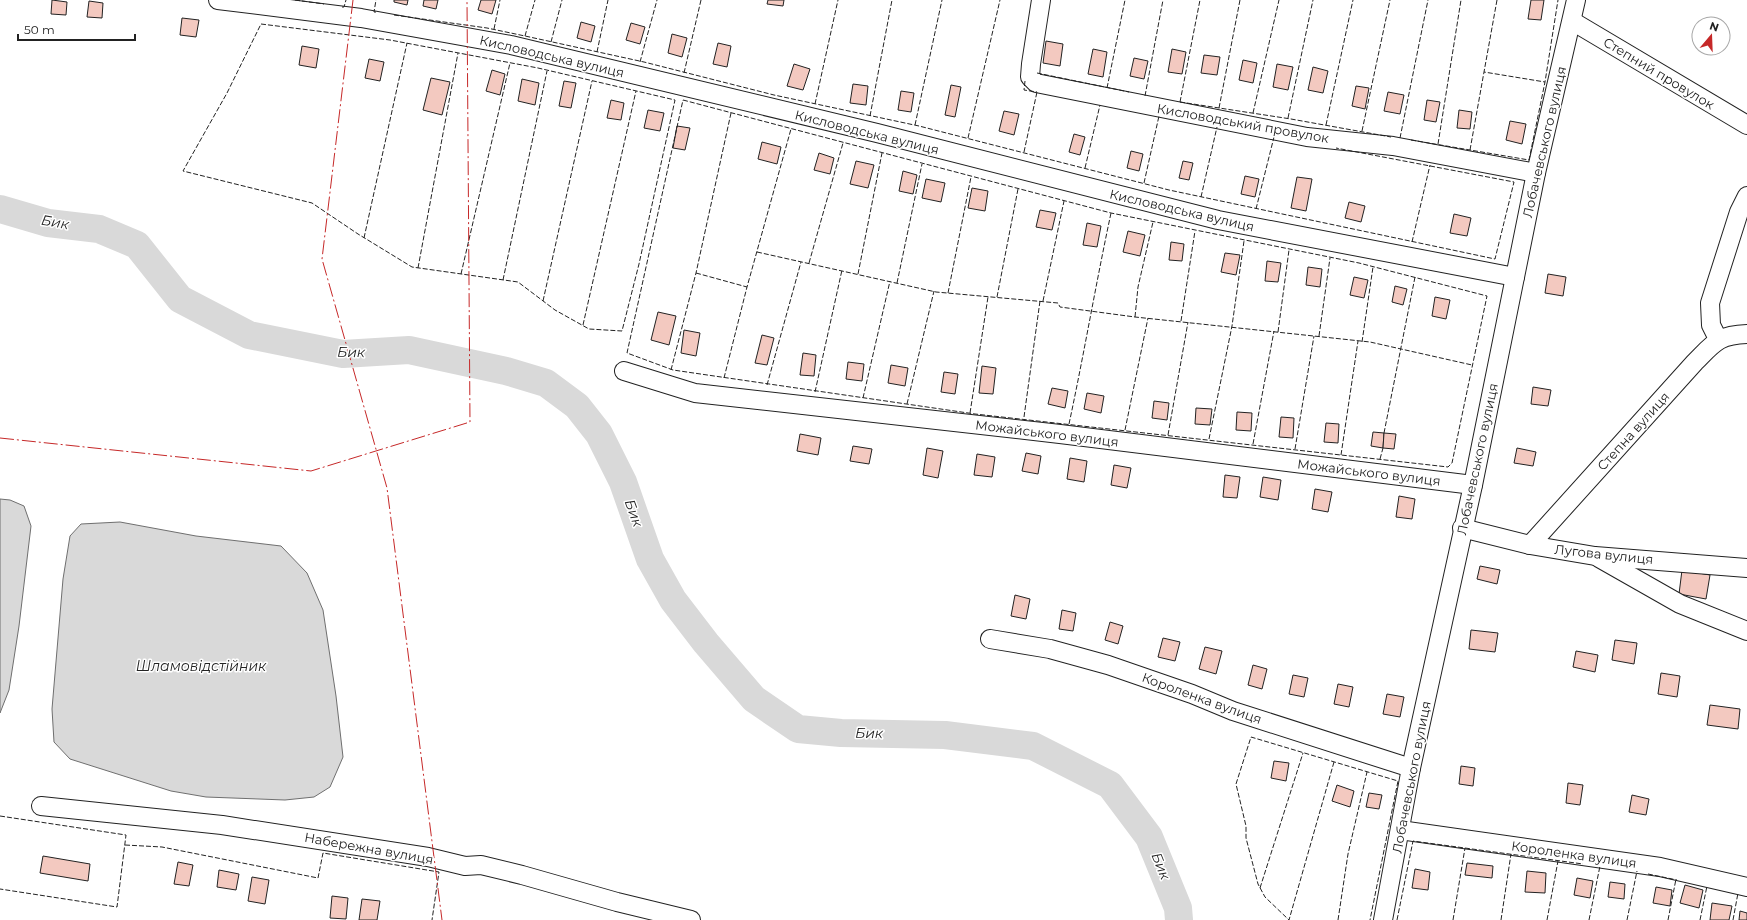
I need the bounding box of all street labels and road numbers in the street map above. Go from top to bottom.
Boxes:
street label: Кисловодська вулиця [478,32,626,80]
street label: Степний провулок [1601,34,1718,113]
street label: Лобачевського вулиця [1519,65,1569,219]
street label: Кисловодський провулок [1156,100,1331,146]
street label: Кисловодська вулиця [793,106,941,158]
street label: Кисловодська вулиця [1108,186,1256,234]
street label: Лобачевського вулиця [1453,382,1501,536]
street label: Степна вулиця [1593,388,1673,474]
street label: Можайського вулиця [974,416,1120,450]
street label: Можайського вулиця [1296,455,1442,489]
street label: Лугова вулиця [1554,541,1654,567]
street label: Короленка вулиця [1140,669,1264,727]
street label: Лобачевського вулиця [1388,699,1434,855]
street label: Набережна вулиця [303,829,435,867]
street label: Короленка вулиця [1510,837,1638,871]

